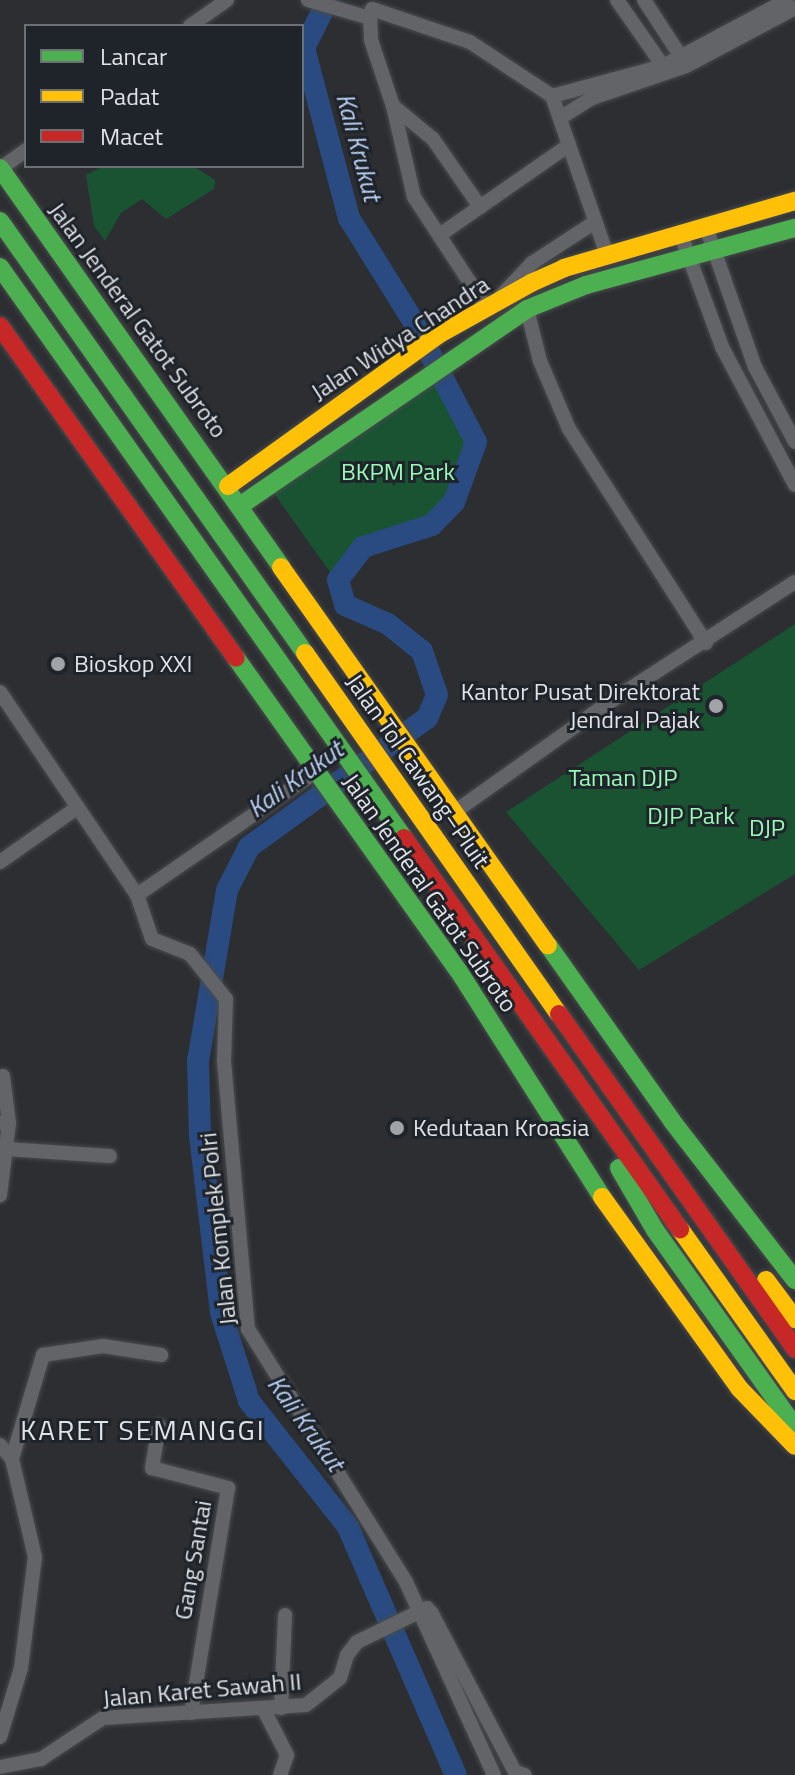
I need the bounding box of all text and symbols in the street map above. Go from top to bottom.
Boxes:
legend [24,24,304,168]
text: Lancar [100,38,167,74]
text: Padat [100,78,159,114]
water label: Kali Krukut [330,90,388,204]
text: Macet [100,118,163,154]
street label: Jalan Jenderal Gatot Subroto [43,197,233,443]
street label: Jalan Widya Chandra [306,270,494,406]
park label: BKPM Park [341,458,455,486]
place label: Bioskop XXI [74,650,192,678]
marker: Bioskop XXI [49,655,67,673]
street label: Jalan Tol Cawang–Pluit [340,668,496,874]
place label: Kantor Pusat Direktorat Jendral Pajak [461,678,700,734]
marker: Kantor Pusat Direktorat Jendral Pajak [707,697,725,715]
water label: Kali Krukut [241,734,349,824]
park label: Taman DJP [569,764,677,792]
street label: Jalan Jenderal Gatot Subroto [337,768,523,1018]
park label: DJP Park [647,802,735,830]
park label: DJP [749,814,785,842]
place label: Kedutaan Kroasia [413,1114,589,1142]
marker: Kedutaan Kroasia [388,1119,406,1137]
street label: Jalan Komplek Polri [194,1131,242,1327]
water label: Kali Krukut [261,1369,351,1477]
district label: KARET SEMANGGI [20,1413,266,1447]
street label: Gang Santai [168,1498,218,1622]
street label: Jalan Karet Sawah II [101,1667,303,1713]

